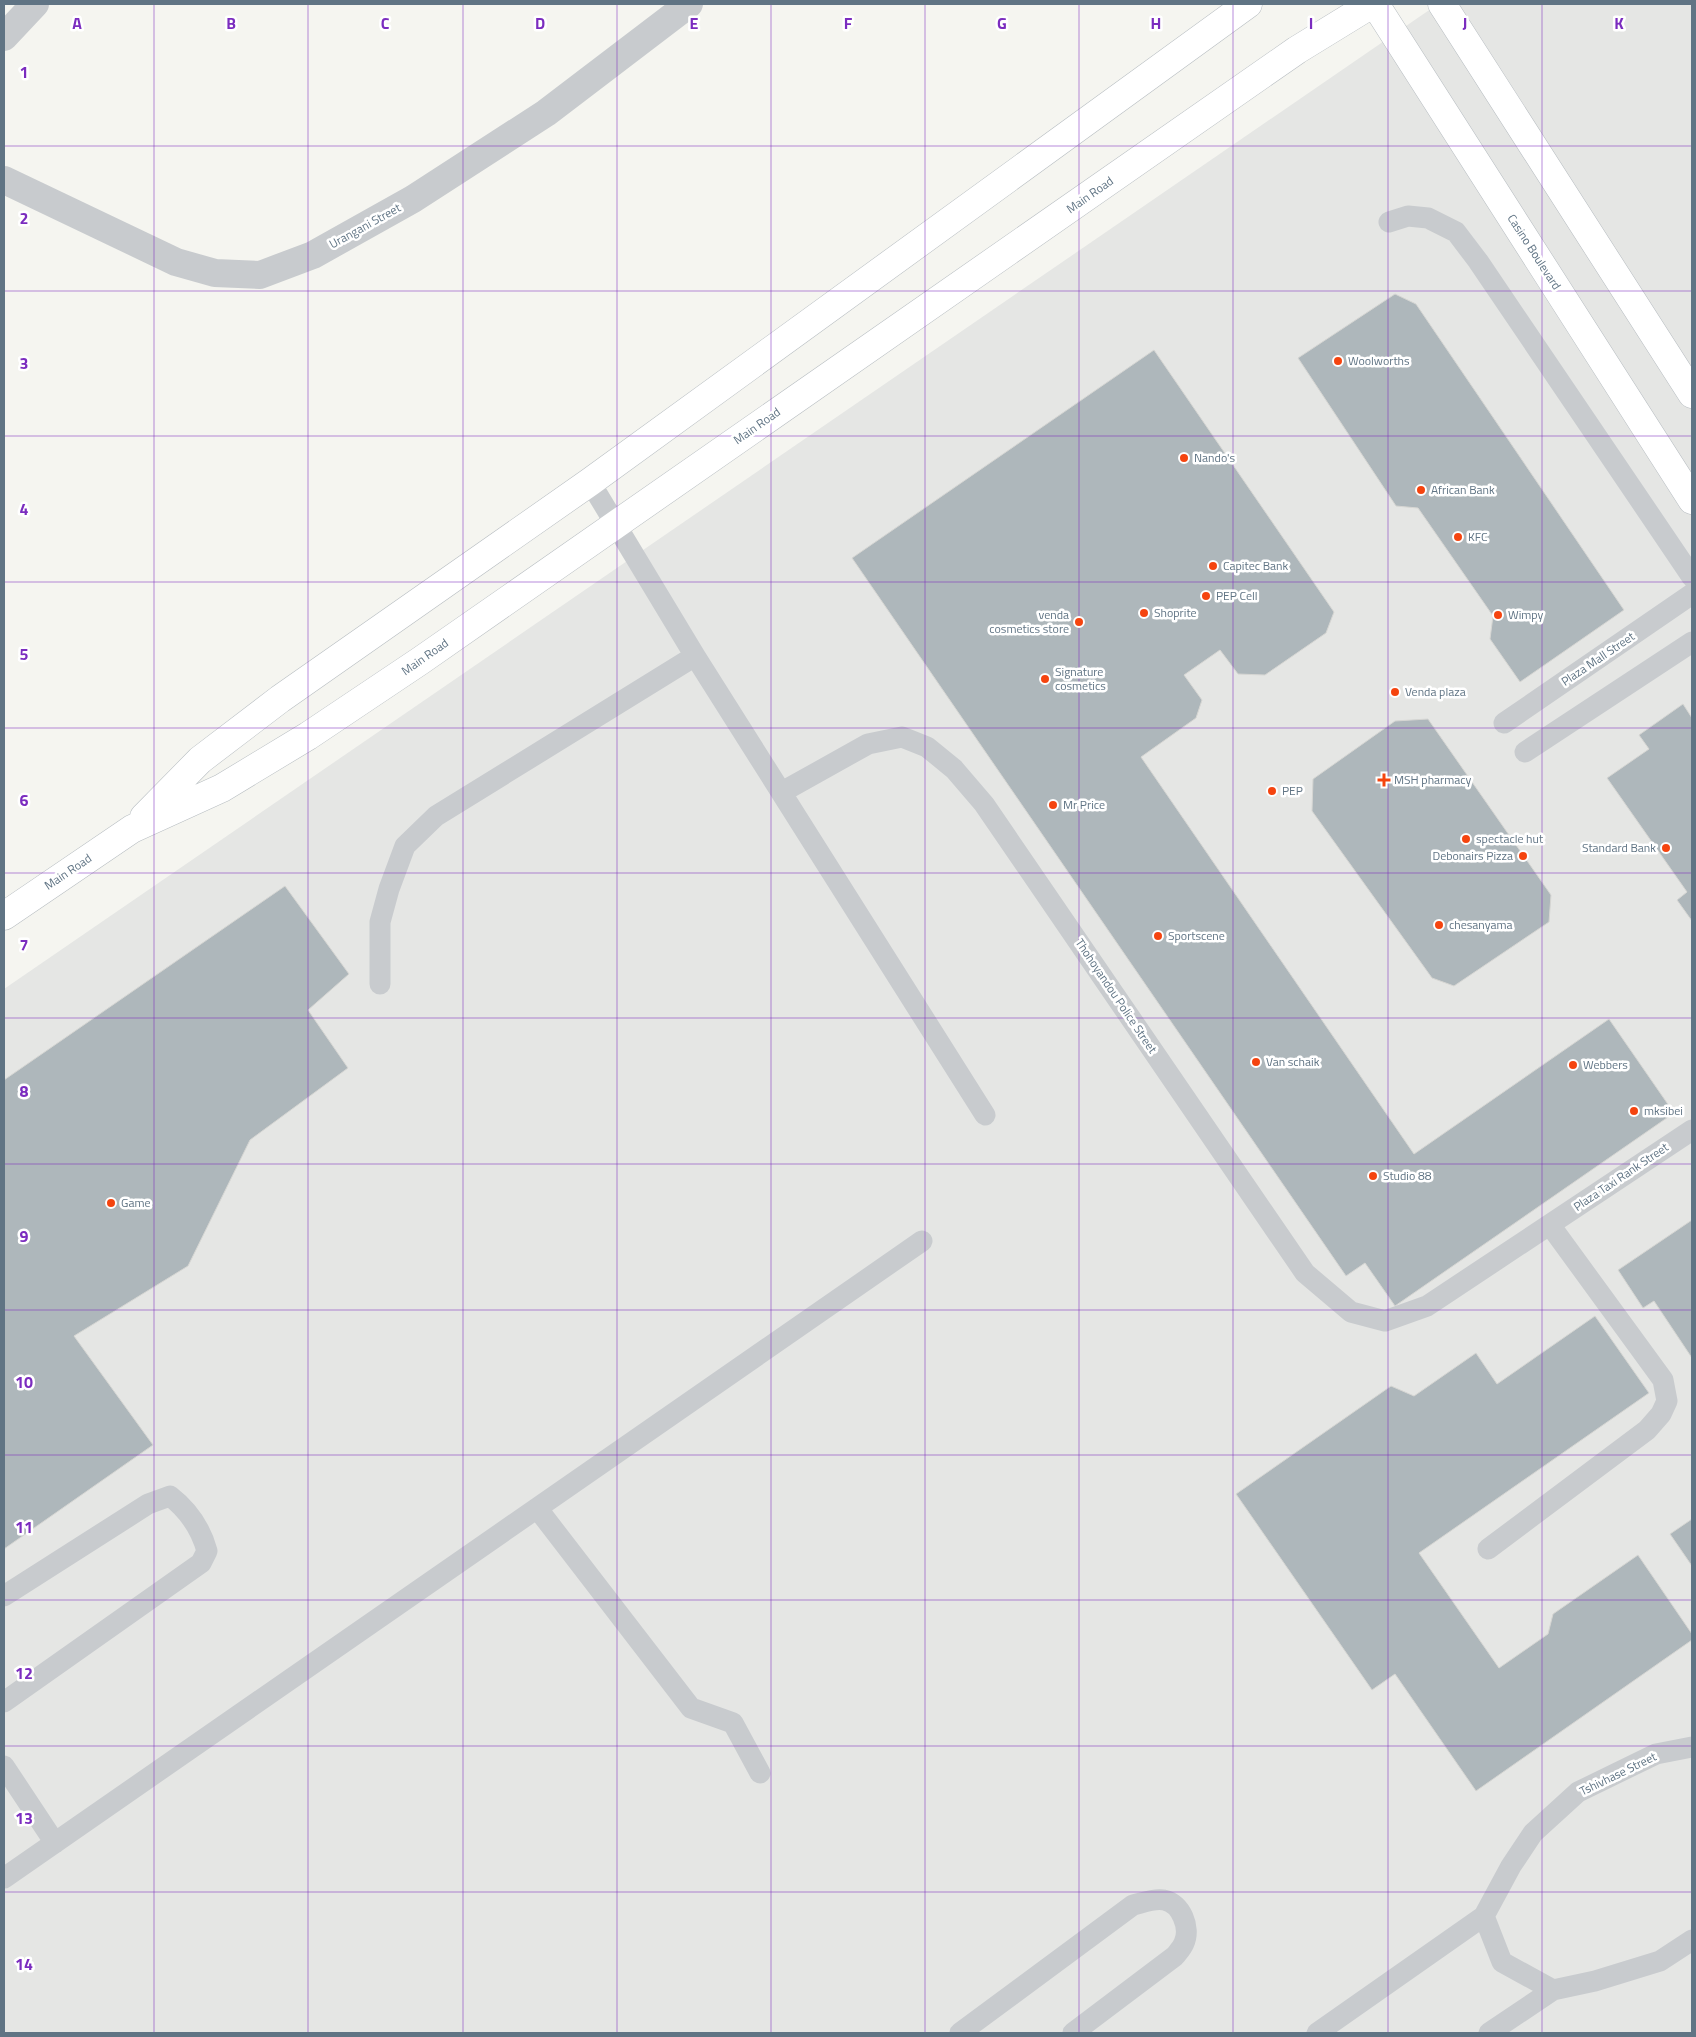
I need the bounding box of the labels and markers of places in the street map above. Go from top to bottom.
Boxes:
place label: Woolworths [1348,351,1410,370]
marker: Woolworths [1332,355,1344,367]
place label: Nando's [1194,448,1236,467]
marker: Nando's [1178,452,1190,464]
place label: African Bank [1431,480,1495,499]
marker: African Bank [1415,484,1427,496]
place label: KFC [1468,527,1488,546]
marker: KFC [1452,531,1464,543]
place label: Capitec Bank [1223,556,1288,575]
marker: Capitec Bank [1207,560,1219,572]
place label: PEP Cell [1216,586,1258,605]
marker: PEP Cell [1200,590,1212,602]
place label: Shoprite [1154,603,1197,622]
place label: venda cosmetics store [989,605,1069,638]
place label: Wimpy [1508,605,1544,624]
marker: Shoprite [1138,607,1150,619]
marker: Wimpy [1492,609,1504,621]
marker: venda cosmetics store [1073,616,1085,628]
place label: Signature cosmetics [1055,662,1106,695]
marker: Signature cosmetics [1039,673,1051,685]
place label: Venda plaza [1405,682,1466,701]
marker: Venda plaza [1389,686,1401,698]
place label: MSH pharmacy [1394,770,1472,789]
marker: MSH pharmacy [1378,774,1390,786]
place label: PEP [1282,781,1303,800]
marker: PEP [1266,785,1278,797]
place label: Mr Price [1063,795,1105,814]
marker: Mr Price [1047,799,1059,811]
place label: spectacle hut [1476,829,1544,848]
marker: spectacle hut [1460,833,1472,845]
place label: Standard Bank [1582,838,1656,857]
marker: Standard Bank [1660,842,1672,854]
place label: Debonairs Pizza [1432,846,1513,865]
marker: Debonairs Pizza [1517,850,1529,862]
place label: chesanyama [1449,915,1512,934]
marker: chesanyama [1433,919,1445,931]
place label: Sportscene [1168,926,1225,945]
marker: Sportscene [1152,930,1164,942]
place label: Van schaik [1266,1052,1320,1071]
place label: Webbers [1583,1055,1628,1074]
marker: Van schaik [1250,1056,1262,1068]
marker: Webbers [1567,1059,1579,1071]
place label: mksibei [1644,1101,1683,1120]
marker: mksibei [1628,1105,1640,1117]
place label: Studio 88 [1383,1166,1432,1185]
marker: Studio 88 [1367,1170,1379,1182]
place label: Game [121,1193,151,1212]
marker: Game [105,1197,117,1209]

